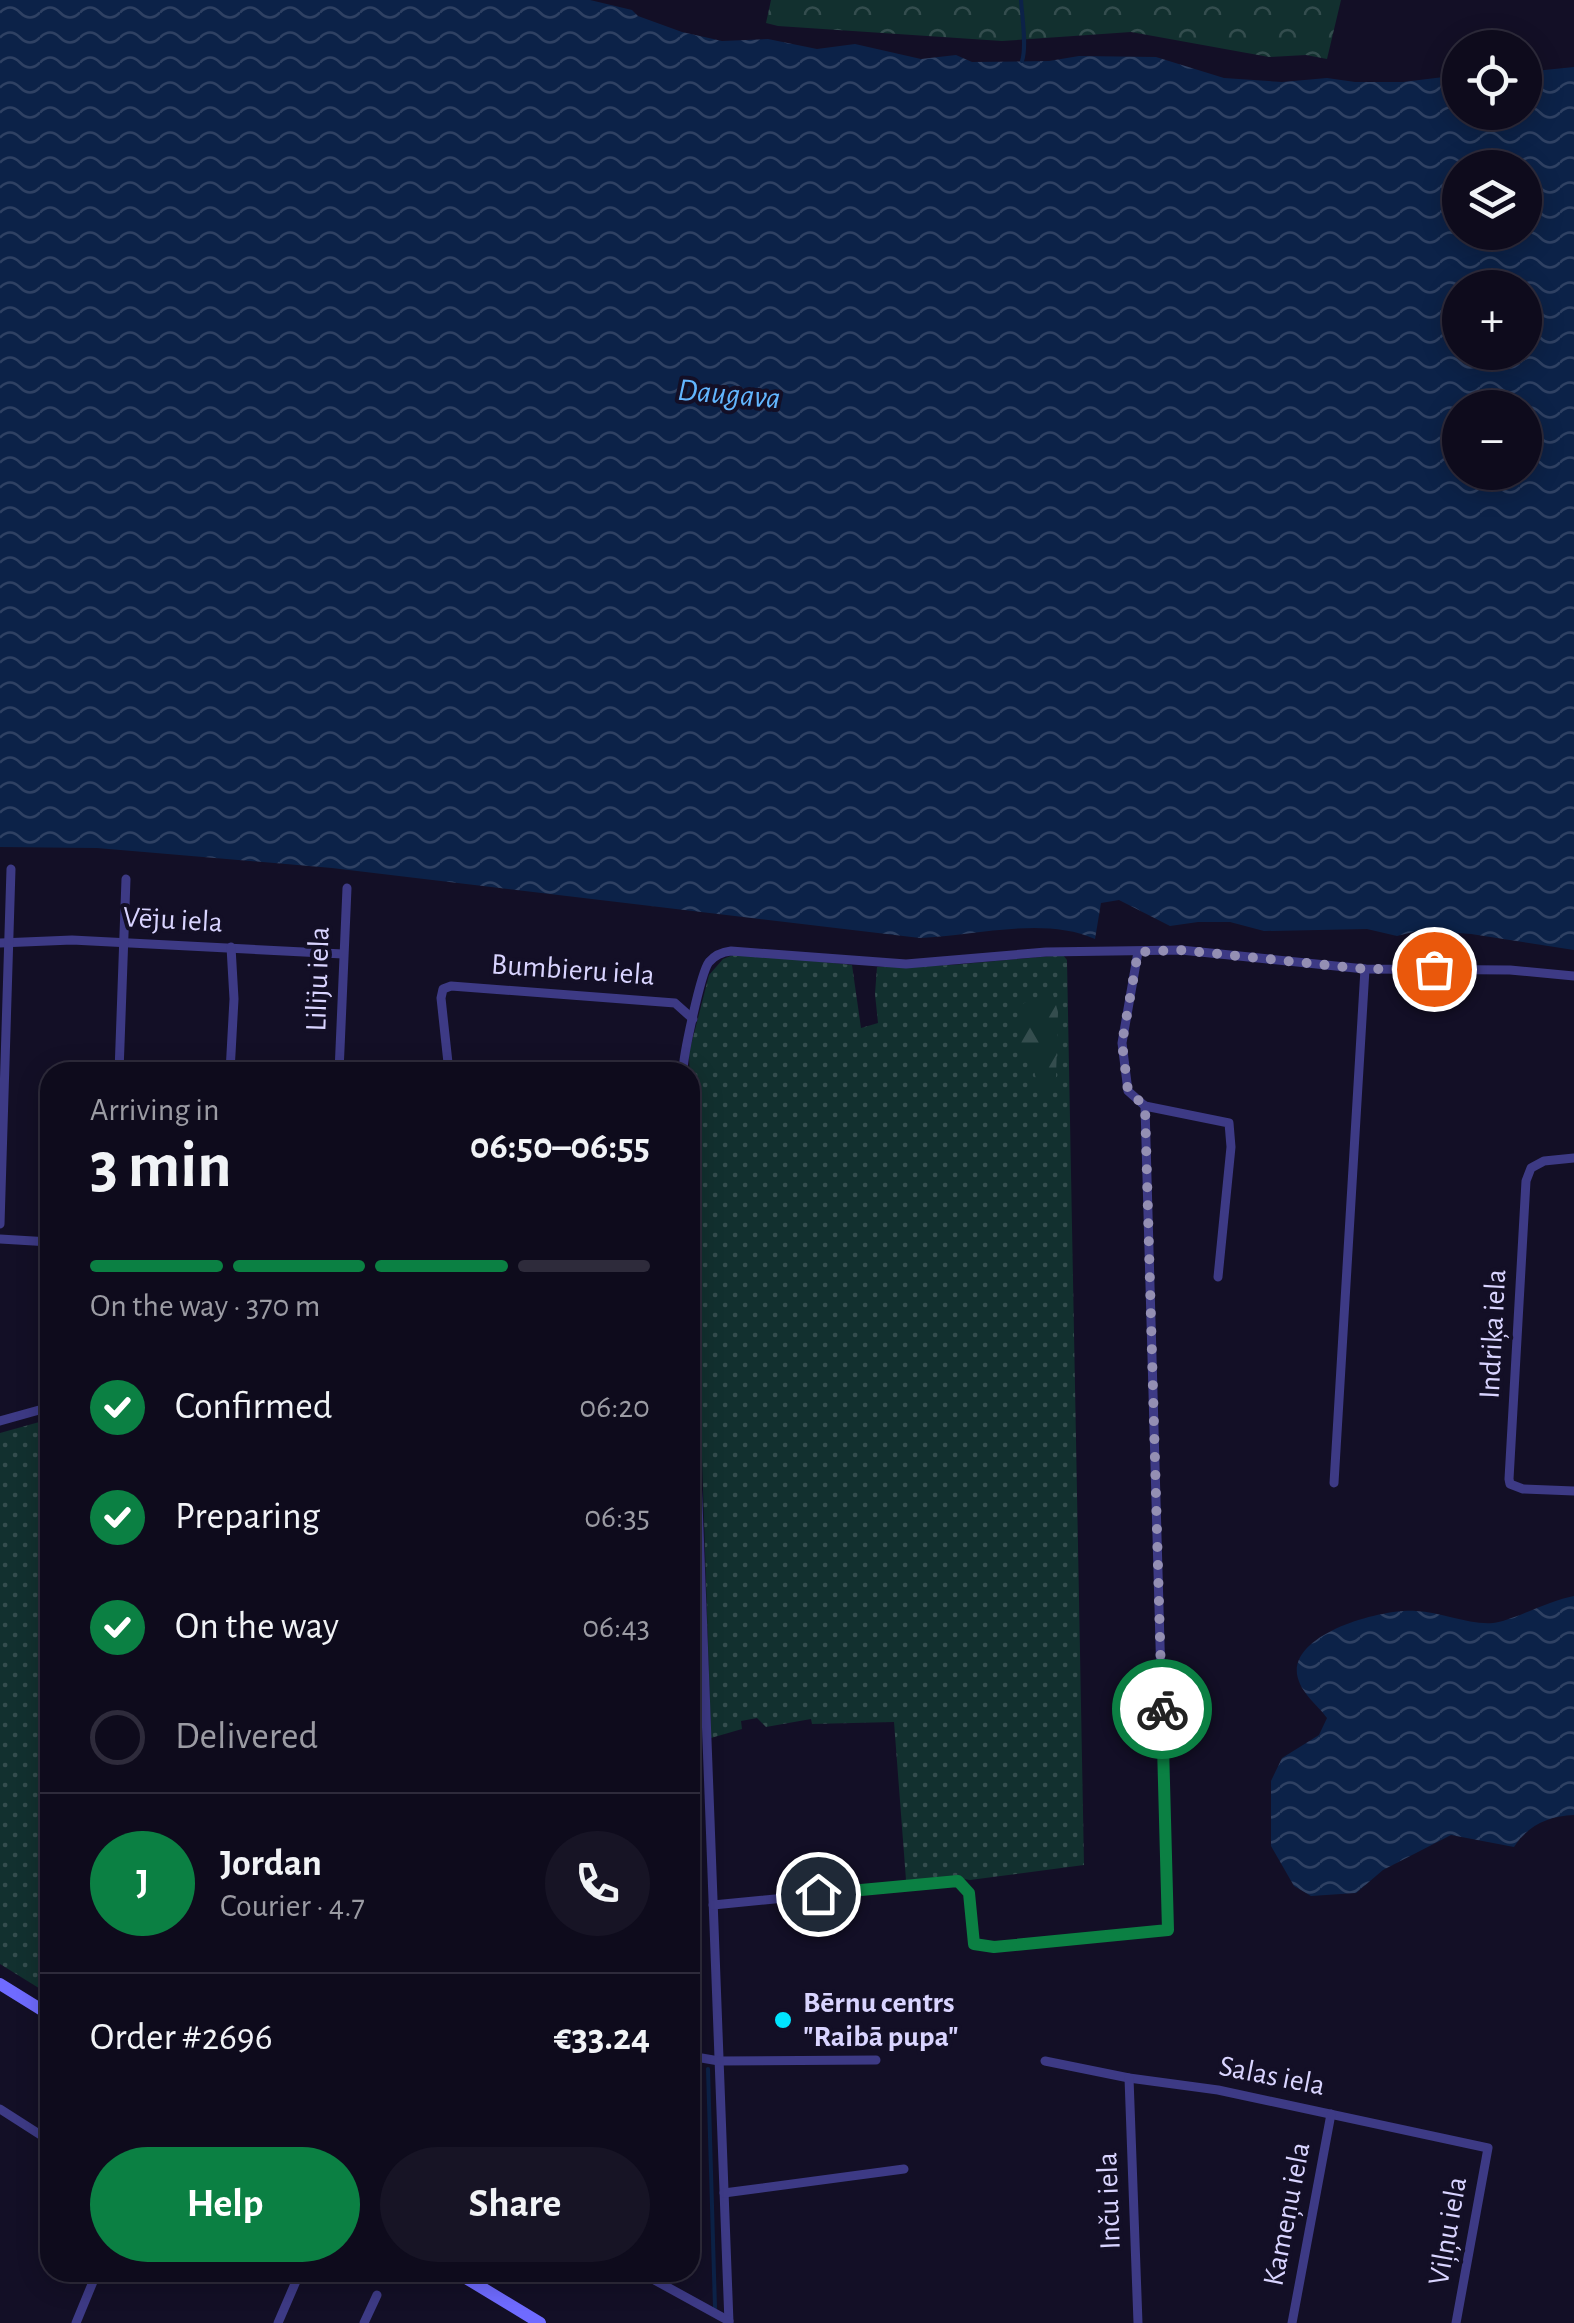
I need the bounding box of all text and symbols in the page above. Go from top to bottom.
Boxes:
map controls [1442,30,1542,490]
button: locate [1442,30,1542,130]
button: layers [1442,150,1542,250]
button: + [1442,270,1542,370]
water label: Daugava [676,374,782,414]
button: − [1442,390,1542,490]
street label: Vēju iela [122,902,224,938]
street label: Liliju iela [301,926,335,1032]
pin [1392,927,1477,1012]
icon: bag [1407,942,1462,997]
street label: Bumbieru iela [490,949,656,991]
text: Arriving in [90,1094,219,1126]
text: 06:50–06:55 [470,1128,650,1166]
text: 3 min [90,1134,232,1199]
street label: Indriķa iela [1475,1268,1513,1400]
text: On the way · 370 m [90,1290,320,1322]
icon: check [90,1380,145,1435]
text: Confirmed [175,1388,332,1426]
text: 06:20 [579,1391,650,1423]
icon: check [90,1490,145,1545]
text: Preparing [175,1498,320,1536]
text: 06:35 [584,1501,650,1533]
icon: check [90,1600,145,1655]
text: On the way [175,1608,339,1646]
text: 06:43 [582,1611,650,1643]
courier [1112,1659,1212,1759]
icon: bike [1135,1682,1190,1737]
text: Delivered [175,1718,318,1756]
button: phone [545,1831,650,1936]
text: Jordan [220,1845,322,1883]
pin [776,1852,861,1937]
text: J [136,1864,149,1902]
icon: home [791,1867,846,1922]
text: Courier · 4.7 [220,1890,365,1922]
place label: Bērnu centrs "Raibā pupa" [803,1988,959,2052]
marker: Bērnu centrs "Raibā pupa" [772,2009,794,2031]
text: Order #2696 [90,2019,273,2057]
text: €33.24 [554,2019,650,2057]
street label: Salas iela [1217,2051,1327,2101]
street label: Kameņu iela [1258,2140,1318,2289]
button: Help [90,2147,360,2262]
button: Share [380,2147,650,2262]
street label: Inču iela [1092,2152,1126,2250]
street label: Viļņu iela [1424,2174,1474,2288]

